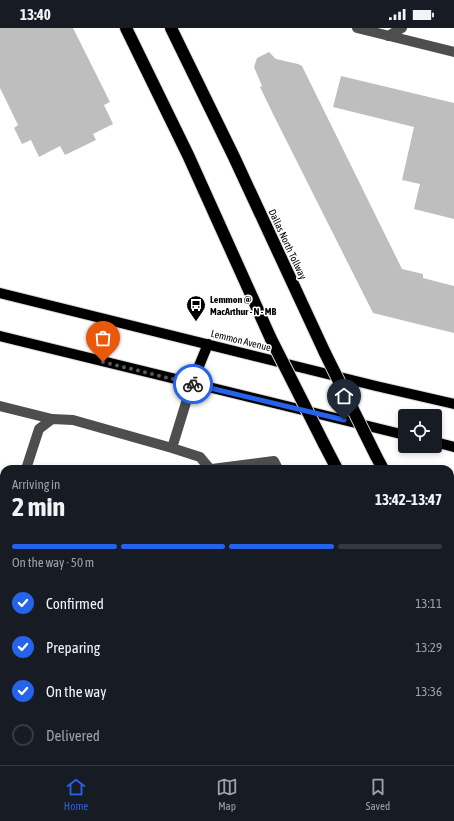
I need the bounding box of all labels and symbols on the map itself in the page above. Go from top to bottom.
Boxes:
street label: Dallas North Tollway [267,207,309,281]
bus stop icon: Lemmon @ MacArthur - N - MB [185,294,207,322]
place label: Lemmon @ MacArthur - N - MB [210,294,276,317]
pin [86,321,120,362]
street label: Lemmon Avenue [210,328,272,353]
courier [173,364,213,404]
pin [327,379,361,420]

